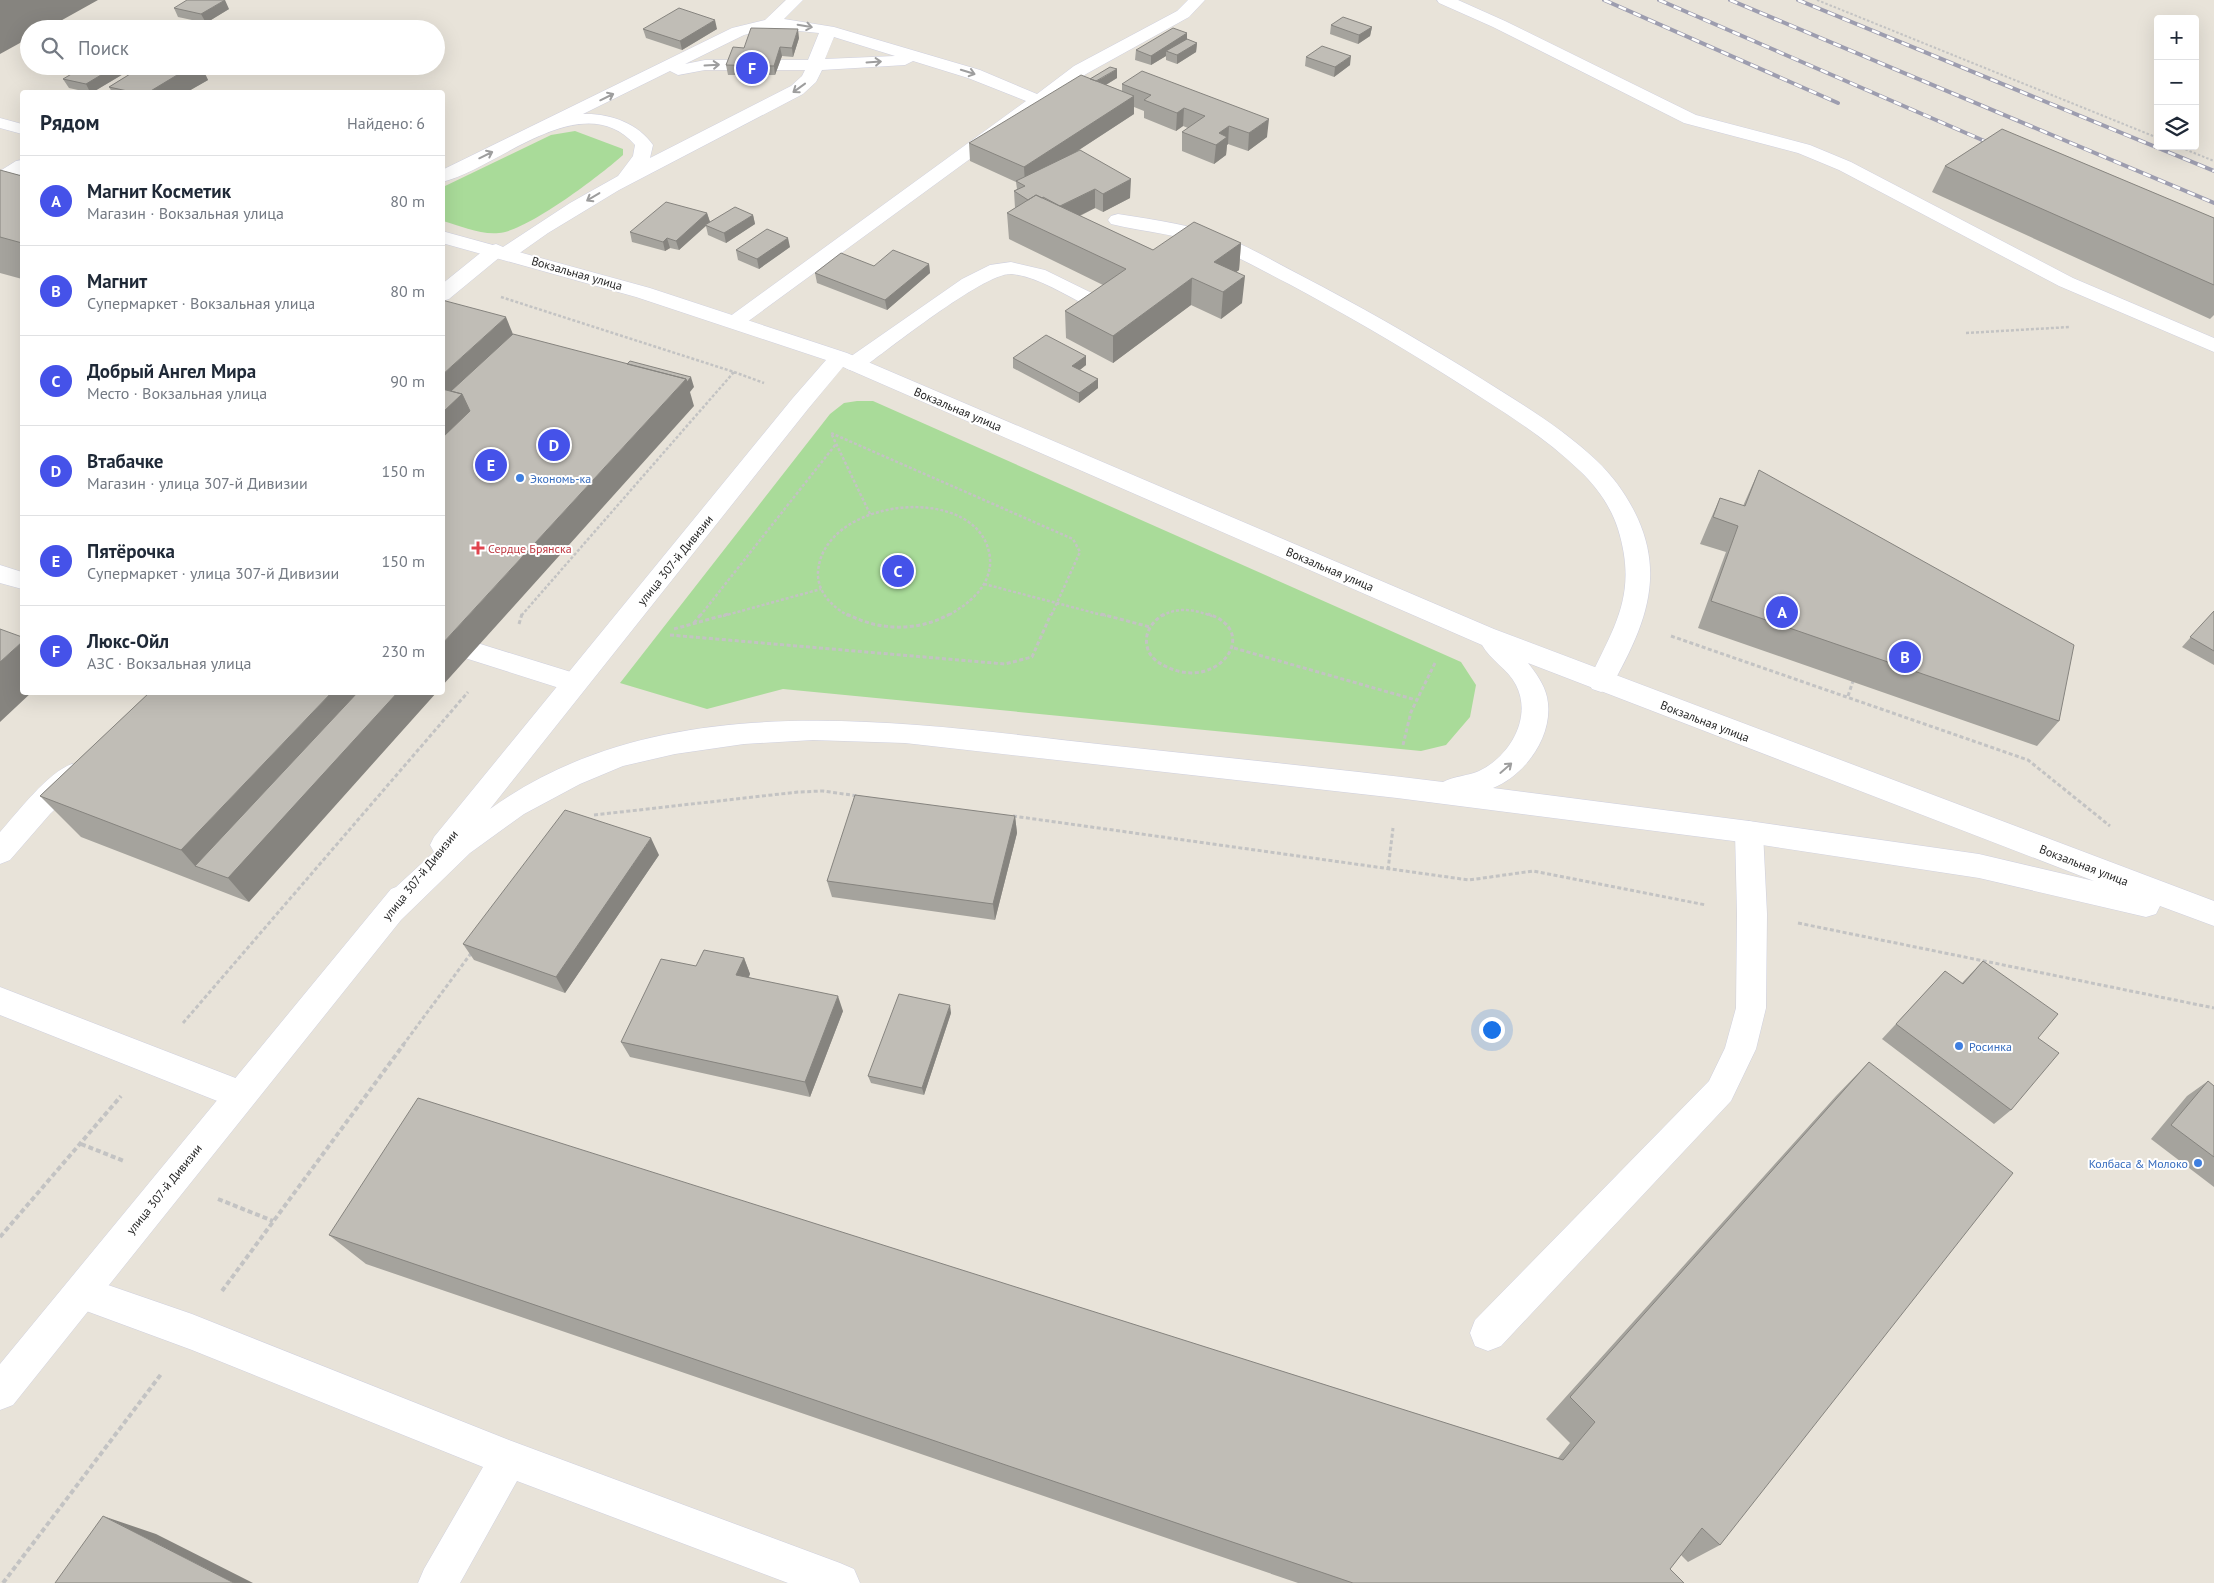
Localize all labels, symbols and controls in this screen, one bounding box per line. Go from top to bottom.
map controls [2154,15,2199,150]
button: + [2154,15,2199,60]
search box [20,20,445,75]
one-way arrow [797,21,813,31]
icon: search [38,34,66,62]
text: Поиск [78,36,129,60]
pin: F [736,49,768,87]
one-way arrow [866,57,882,66]
one-way arrow [704,60,720,69]
button: − [2154,60,2199,105]
one-way arrow [959,68,975,78]
one-way arrow [792,83,806,93]
one-way arrow [599,91,614,101]
button: layers [2154,105,2199,150]
text: Рядом [40,109,99,136]
text: Найдено: 6 [347,113,425,133]
one-way arrow [478,150,493,159]
text: Магнит Косметик [87,179,231,203]
text: A [51,191,61,211]
text: 80 m [390,191,425,211]
one-way arrow [587,192,601,202]
text: Магазин · Вокзальная улица [87,203,284,223]
street label: Вокзальная улица [530,253,624,293]
text: Магнит [87,269,147,293]
text: B [51,281,61,301]
text: 80 m [390,281,425,301]
text: Супермаркет · Вокзальная улица [87,293,315,313]
text: Добрый Ангел Мира [87,359,256,383]
text: C [52,371,60,391]
text: 90 m [390,371,425,391]
text: Место · Вокзальная улица [87,383,267,403]
street label: Вокзальная улица [912,384,1004,434]
pin: D [538,426,570,464]
pin: E [475,446,507,484]
text: Втабачке [87,449,164,473]
text: D [51,461,61,481]
text: 150 m [382,461,425,481]
place label: Экономь-ка [530,471,591,486]
marker: Экономь-ка [514,472,526,484]
text: Магазин · улица 307-й Дивизии [87,473,308,493]
street label: улица 307-й Дивизии [634,512,716,608]
text: Пятёрочка [87,539,175,563]
place label: Сердце Брянска [488,541,572,556]
marker: Сердце Брянска [472,542,484,554]
street label: Вокзальная улица [1284,544,1376,594]
text: E [52,551,60,571]
text: 150 m [382,551,425,571]
pin: C [882,552,914,590]
text: Супермаркет · улица 307-й Дивизии [87,563,339,583]
pin: A [1766,593,1798,631]
text: Люкс-Ойл [87,629,169,653]
pin: B [1889,638,1921,676]
text: F [52,641,60,661]
text: 230 m [382,641,425,661]
text: АЗС · Вокзальная улица [87,653,252,673]
street label: Вокзальная улица [1658,697,1752,745]
one-way arrow [1499,762,1512,774]
street label: улица 307-й Дивизии [379,827,461,923]
street label: Вокзальная улица [2037,841,2131,889]
your location [1479,1017,1505,1043]
place label: Росинка [1969,1039,2012,1054]
marker: Росинка [1953,1040,1965,1052]
street label: улица 307-й Дивизии [123,1141,205,1237]
place label: Колбаса & Молоко [2089,1156,2188,1171]
marker: Колбаса & Молоко [2192,1157,2204,1169]

